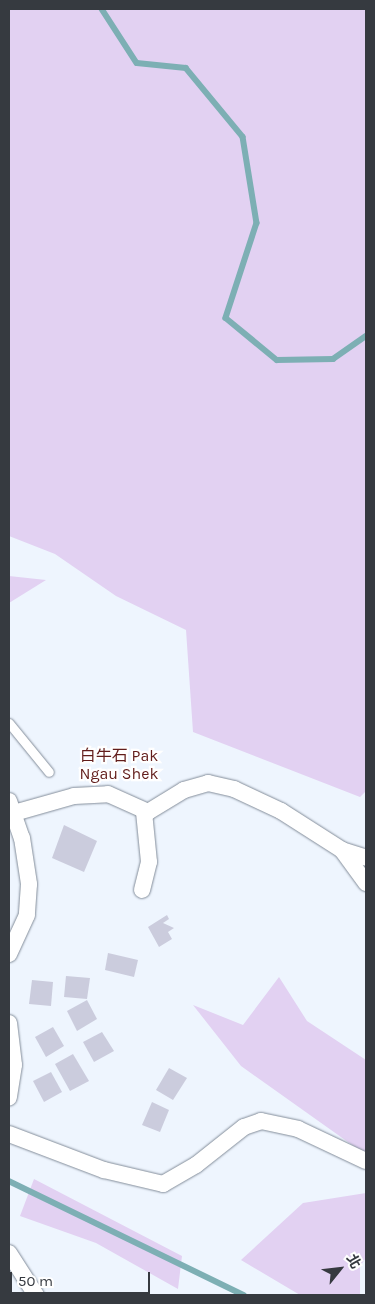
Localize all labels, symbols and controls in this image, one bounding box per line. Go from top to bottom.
district label: 白牛石 Pak Ngau Shek [74,746,164,784]
north arrow [315,1244,365,1294]
text: 北 [343,1251,364,1272]
scale bar [12,1262,152,1294]
text: 50 m [18,1272,53,1290]

